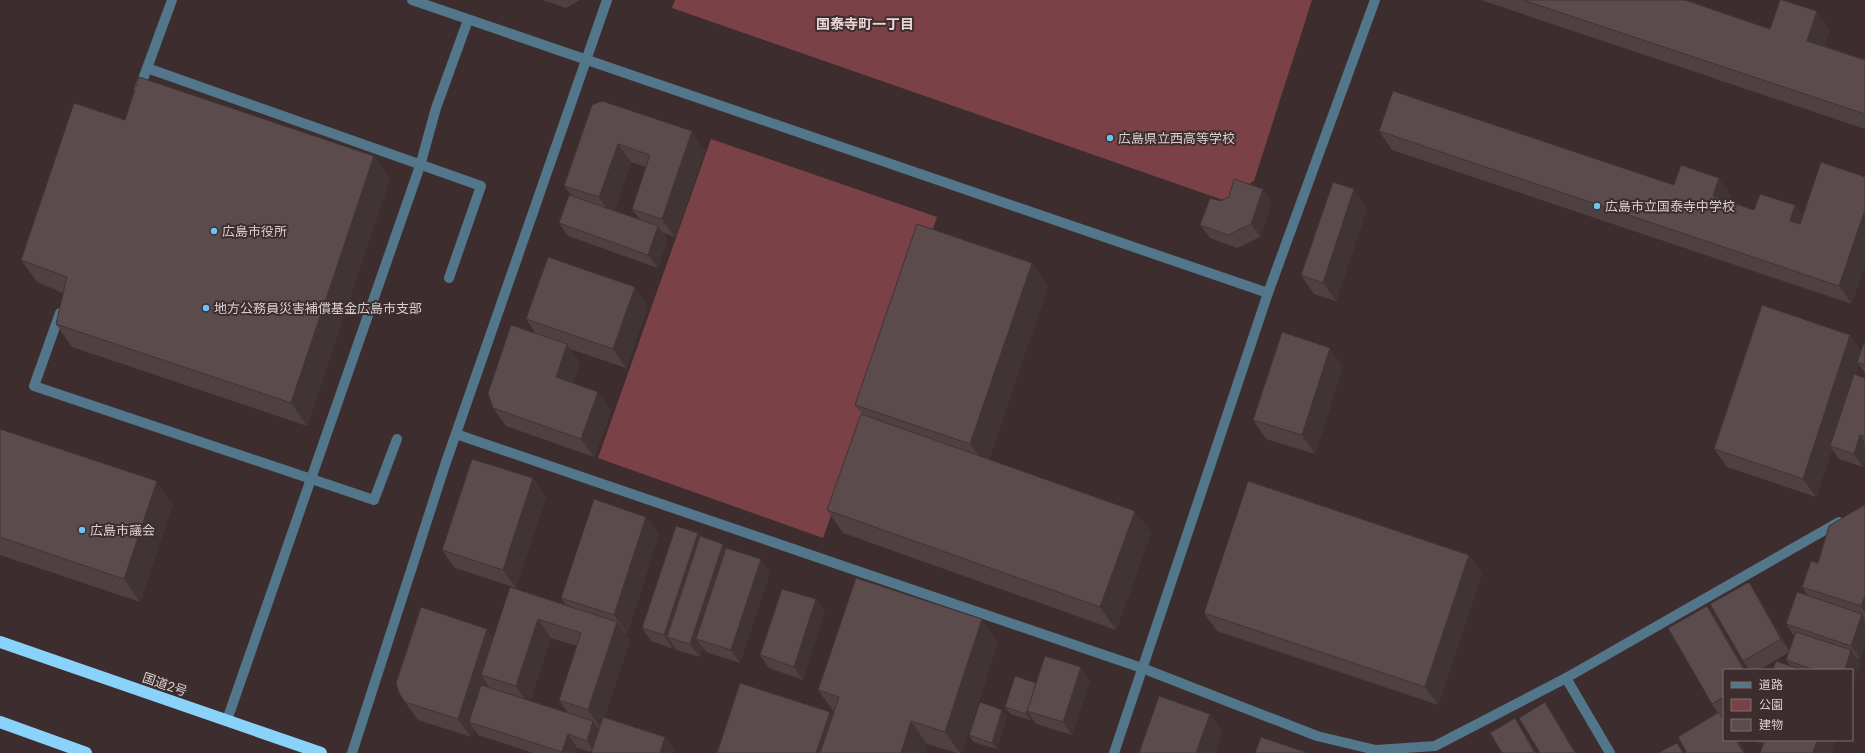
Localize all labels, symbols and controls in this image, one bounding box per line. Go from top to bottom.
district label: 国泰寺町一丁目 [816,16,914,32]
place label: 広島県立西高等学校 [1118,131,1235,146]
marker: 広島県立西高等学校 [1105,133,1115,143]
place label: 広島市立国泰寺中学校 [1605,199,1735,214]
marker: 広島市立国泰寺中学校 [1592,201,1602,211]
place label: 広島市役所 [222,224,287,239]
marker: 広島市役所 [209,226,219,236]
place label: 地方公務員災害補償基金広島市支部 [214,301,422,316]
marker: 地方公務員災害補償基金広島市支部 [201,303,211,313]
place label: 広島市議会 [90,523,155,538]
marker: 広島市議会 [77,525,87,535]
legend [1723,669,1853,741]
street label: 国道2号 [141,670,189,699]
text: 道路 [1759,678,1783,692]
text: 公園 [1759,698,1783,712]
text: 建物 [1759,718,1783,732]

